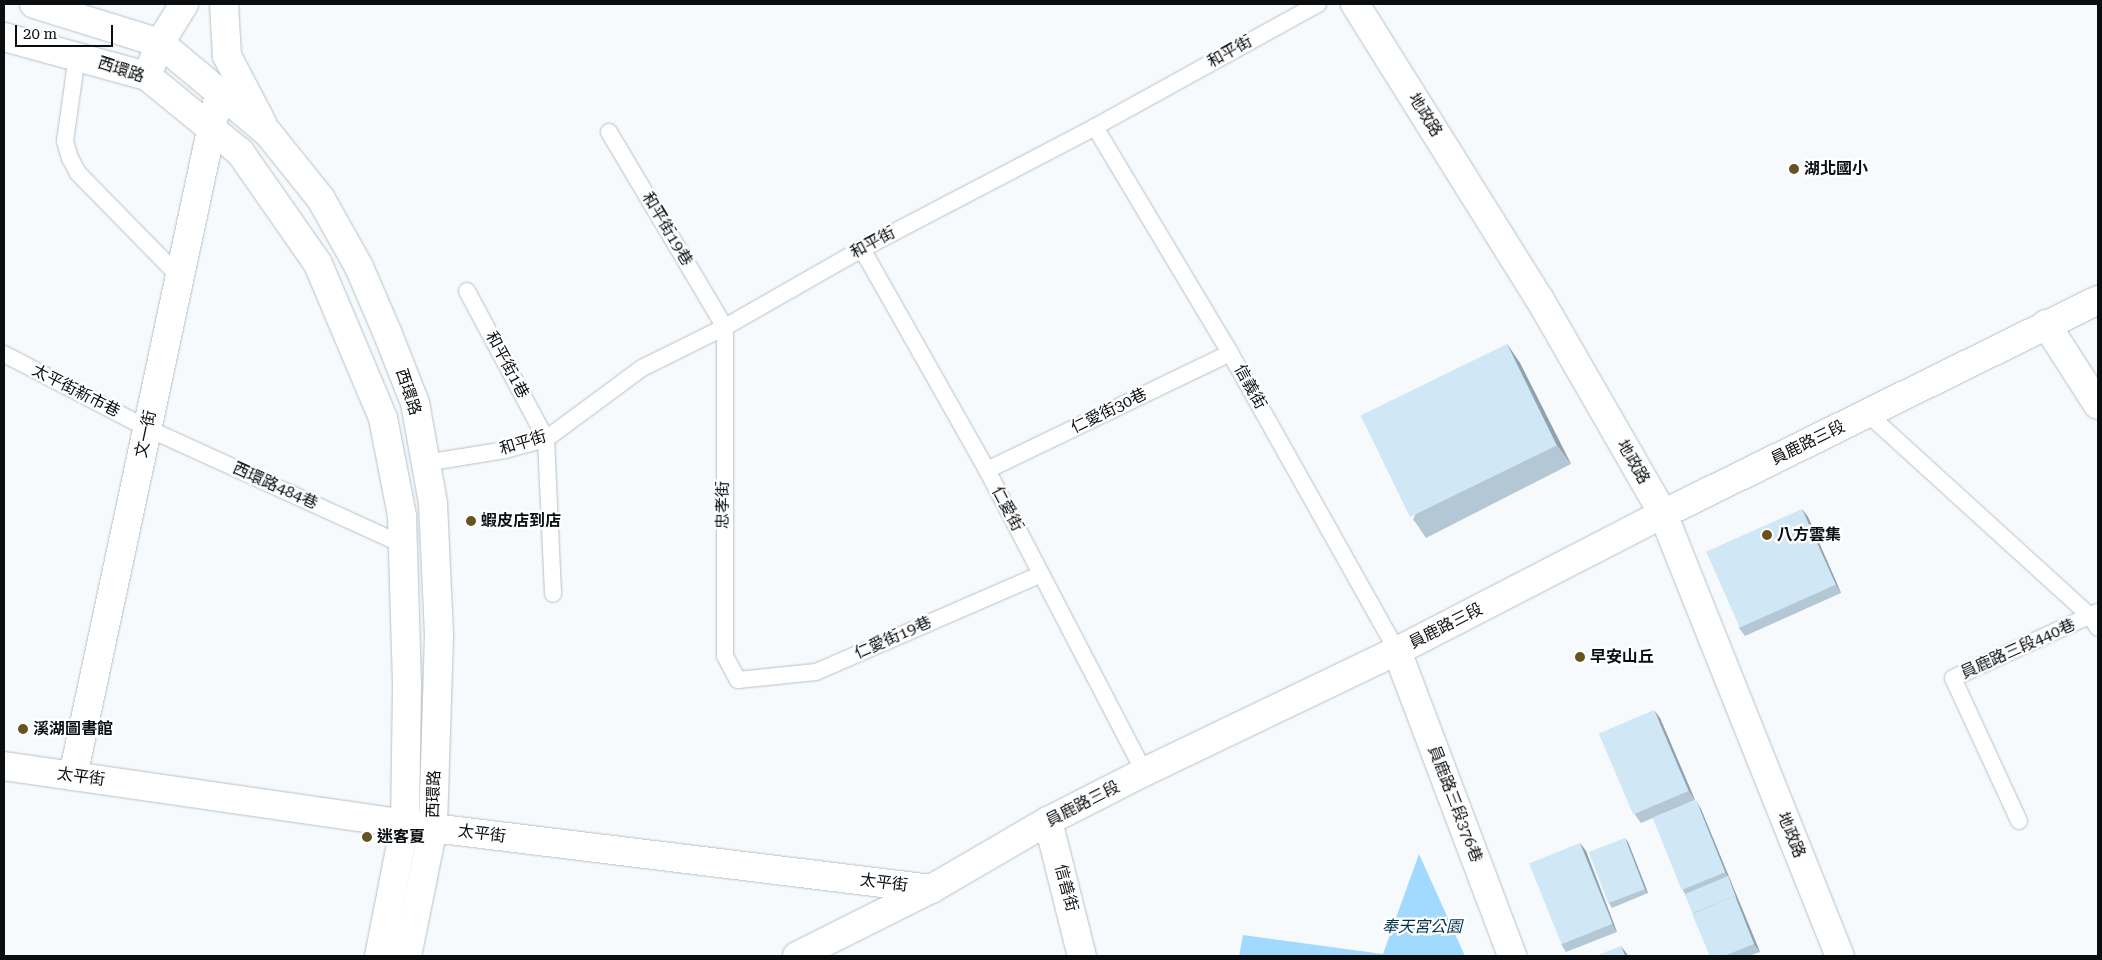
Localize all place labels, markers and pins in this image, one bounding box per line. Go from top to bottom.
place label: 湖北國小 [1804,159,1868,179]
marker: 湖北國小 [1788,163,1800,175]
place label: 蝦皮店到店 [481,511,561,531]
marker: 蝦皮店到店 [465,515,477,527]
place label: 八方雲集 [1777,525,1841,545]
marker: 八方雲集 [1761,529,1773,541]
place label: 早安山丘 [1590,647,1654,667]
marker: 早安山丘 [1574,651,1586,663]
place label: 溪湖圖書館 [33,719,113,739]
marker: 溪湖圖書館 [17,723,29,735]
place label: 迷客夏 [377,827,425,847]
marker: 迷客夏 [361,831,373,843]

